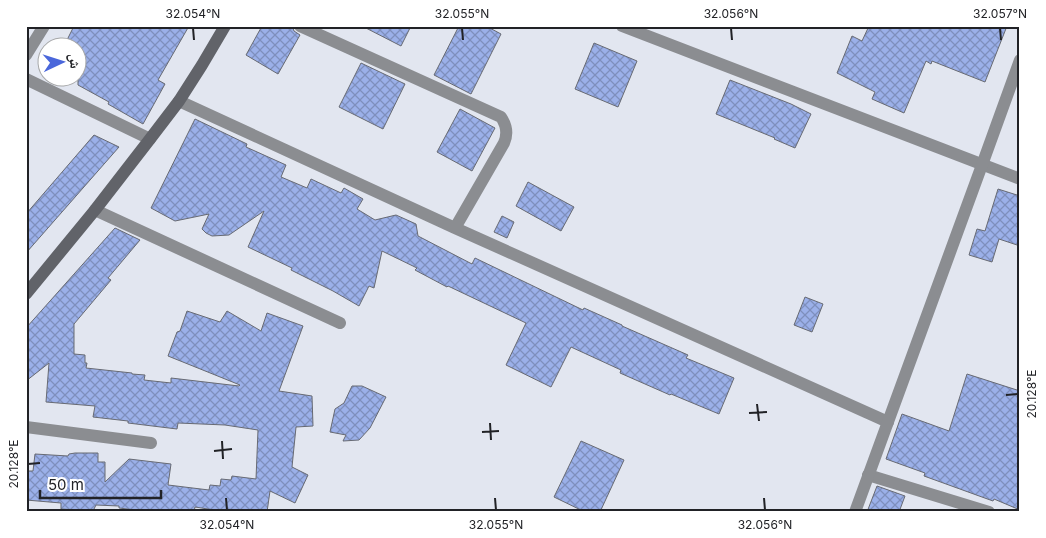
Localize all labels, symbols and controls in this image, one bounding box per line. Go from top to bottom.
text: 32.054°N [166,6,220,21]
text: 32.055°N [435,6,489,21]
text: 32.056°N [704,6,758,21]
text: 32.057°N [973,6,1027,21]
north arrow [38,38,88,88]
text: ش [65,53,84,69]
text: 20.128°E [1024,369,1039,419]
text: 20.128°E [6,439,21,489]
scale bar [40,468,161,500]
text: 50 m [48,475,84,494]
text: 32.054°N [200,517,254,532]
text: 32.055°N [469,517,523,532]
text: 32.056°N [738,517,792,532]

